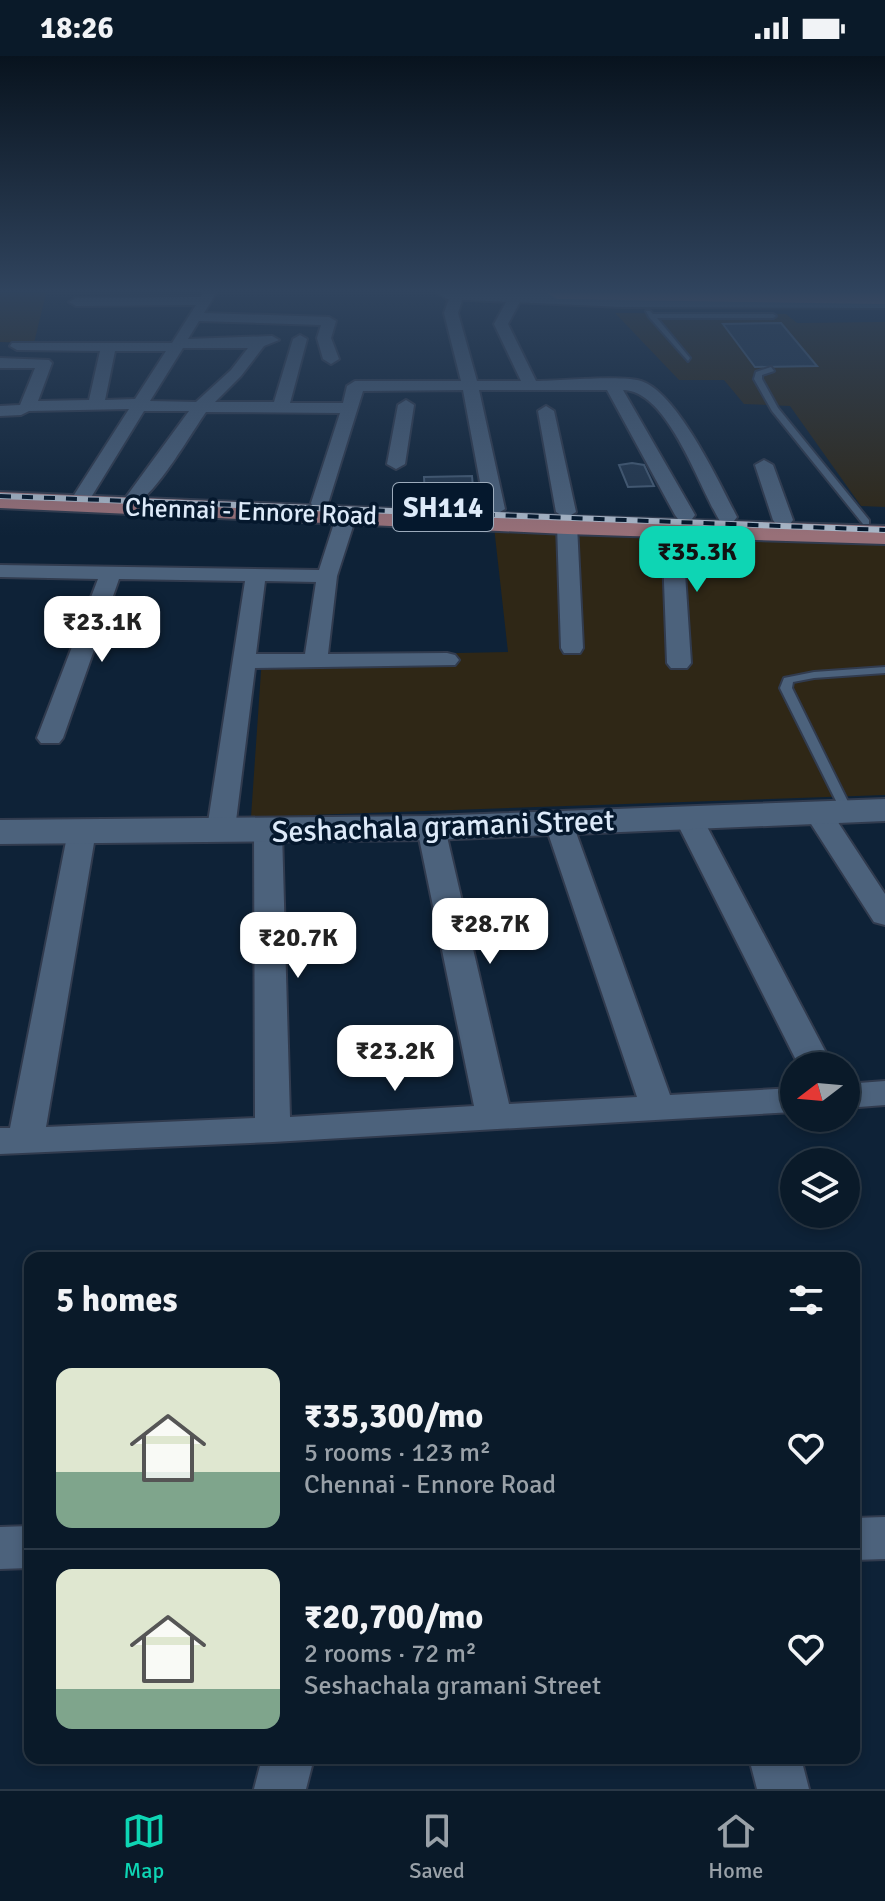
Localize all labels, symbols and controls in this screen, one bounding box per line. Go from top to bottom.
text: 18:26 [40,10,114,47]
road number: SH114 [393,483,493,531]
street label: Chennai - Ennore Road [124,492,378,532]
pin: ₹35.3K [632,526,762,594]
text: ₹35.3K [657,536,737,568]
pin: ₹23.1K [37,596,167,664]
text: ₹23.1K [62,606,142,638]
street label: Seshachala gramani Street [271,802,615,851]
pin: ₹28.7K [425,898,555,966]
text: ₹28.7K [450,908,530,940]
pin: ₹20.7K [233,912,363,980]
text: ₹20.7K [258,922,338,954]
pin: ₹23.2K [330,1025,460,1093]
text: ₹23.2K [355,1035,435,1067]
north arrow [780,1052,860,1132]
map controls [780,1052,860,1228]
button: layers [780,1148,860,1228]
icon: filters [784,1278,828,1322]
text: 5 homes [56,1279,177,1321]
text: ₹35,300/mo [304,1395,483,1437]
icon: home [120,1400,216,1496]
icon: heart [784,1426,828,1470]
text: 5 rooms · 123 m² [304,1437,491,1469]
text: Chennai - Ennore Road [304,1469,556,1501]
text: ₹20,700/mo [304,1596,483,1638]
icon: home [120,1601,216,1697]
icon: heart [784,1627,828,1671]
text: 2 rooms · 72 m² [304,1638,477,1670]
text: Seshachala gramani Street [304,1670,601,1702]
tab: Map [122,1809,166,1884]
tab: Saved [409,1809,465,1884]
tab: Home [708,1809,763,1884]

